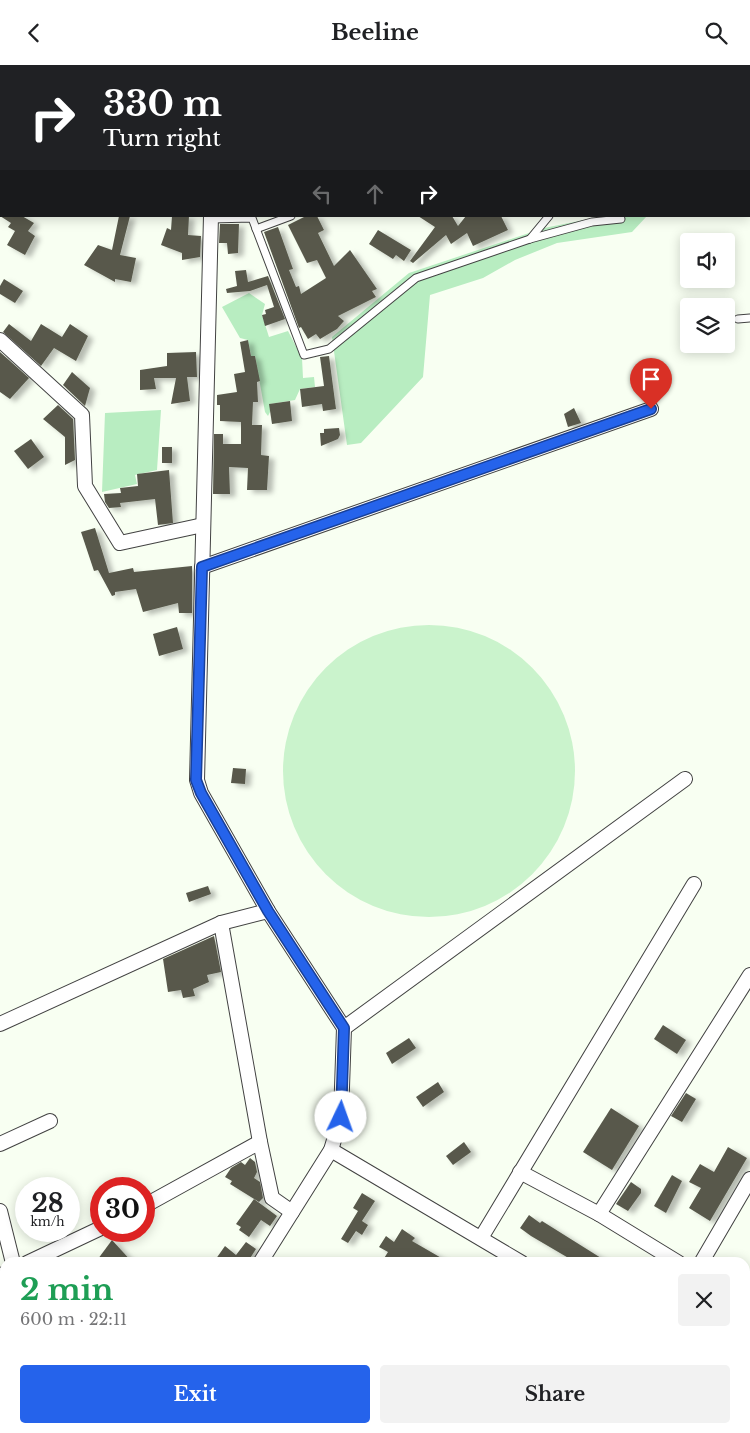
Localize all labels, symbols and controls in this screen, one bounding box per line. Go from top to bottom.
icon: back [20,19,48,47]
text: Beeline [331,19,419,46]
icon: search [702,19,730,47]
text: 330 m [103,82,222,125]
icon: right [20,85,85,150]
text: Turn right [103,125,221,152]
icon: left [308,180,336,208]
icon: ahead [361,180,389,208]
icon: right [414,180,442,208]
map controls [680,233,735,353]
button: sound [680,233,735,288]
button: layers [680,298,735,353]
pin [630,358,672,409]
icon: arrive [637,365,665,393]
position arrow [314,1090,366,1142]
speed limit sign: 30 [90,1177,155,1242]
text: 28 [31,1188,64,1219]
text: km/h [30,1214,65,1229]
text: 2 min [20,1271,113,1308]
button: close [678,1274,730,1326]
text: 600 m · 22:11 [20,1309,127,1329]
button: Exit [20,1365,370,1423]
button: Share [380,1365,730,1423]

